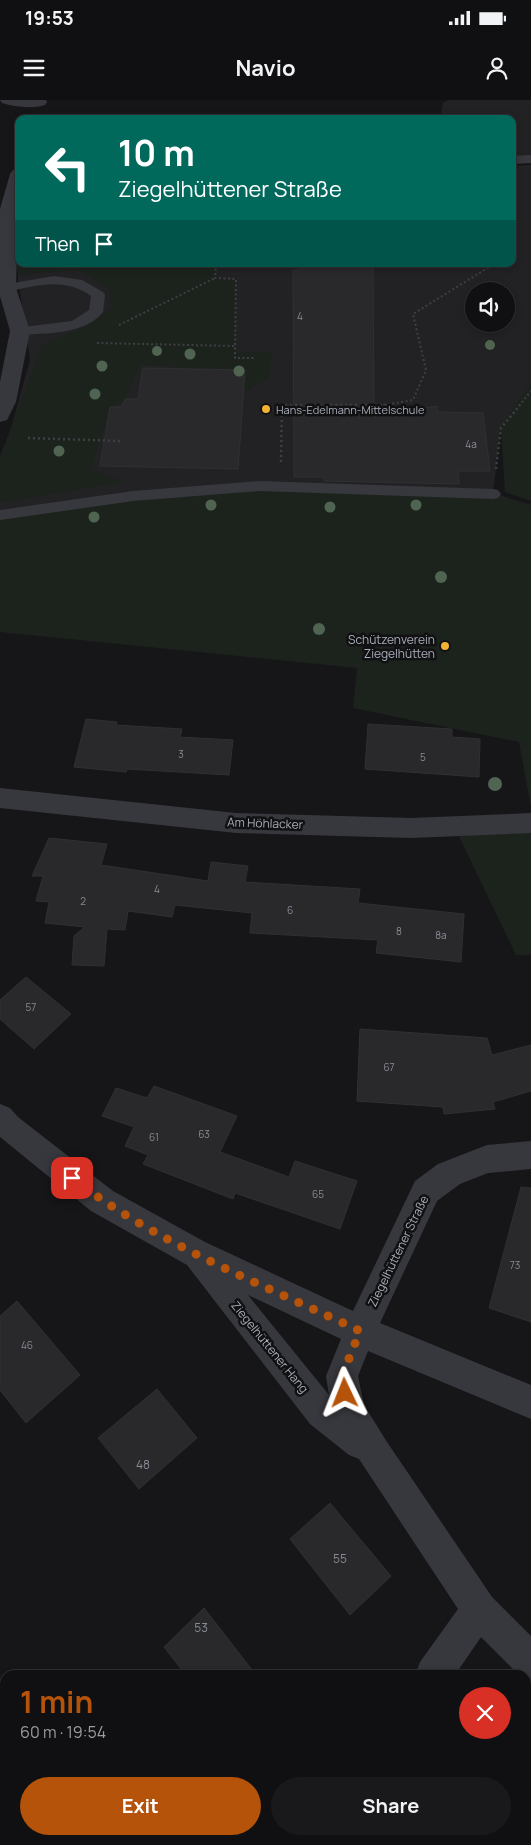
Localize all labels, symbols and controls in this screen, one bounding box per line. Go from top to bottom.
text: 19:53 [25,5,74,31]
text: Navio [236,53,295,83]
icon: menu [20,54,48,82]
icon: person [483,54,511,82]
text: 10 m [118,129,195,177]
icon: left [35,135,100,200]
text: Ziegelhüttener Straße [118,174,342,204]
icon: arrive [90,230,118,258]
text: Then [35,231,80,257]
map controls [465,282,515,332]
button: sound [465,282,515,332]
house number: 4 [297,309,303,323]
place label: Hans-Edelmann-Mittelschule [276,402,425,417]
marker: Hans-Edelmann-Mittelschule [260,403,272,415]
house number: 4a [465,437,477,451]
place label: Schützenverein Ziegelhütten [348,631,435,662]
marker: Schützenverein Ziegelhütten [439,640,451,652]
house number: 3 [178,747,184,761]
house number: 5 [420,750,426,764]
street label: Am Höhlacker [227,813,304,833]
house number: 4 [154,882,160,896]
house number: 2 [80,894,86,908]
house number: 6 [287,903,293,917]
house number: 8 [396,924,402,938]
house number: 8a [435,928,447,942]
house number: 57 [26,1000,36,1014]
house number: 67 [383,1060,395,1074]
house number: 63 [198,1127,210,1141]
house number: 61 [149,1130,159,1144]
pin [51,1157,93,1199]
icon: arrive [58,1164,86,1192]
house number: 65 [312,1187,324,1201]
street label: Ziegelhüttener Straße [364,1192,432,1310]
house number: 73 [510,1258,520,1272]
street label: Ziegelhüttener Hang [228,1297,312,1397]
house number: 46 [21,1338,33,1352]
position arrow [318,1366,370,1418]
house number: 48 [136,1456,150,1473]
house number: 55 [333,1550,347,1567]
house number: 53 [194,1619,208,1636]
text: 1 min [20,1681,93,1722]
button: close [459,1687,511,1739]
text: 60 m · 19:54 [20,1721,106,1743]
button: Exit [20,1777,261,1835]
button: Share [271,1777,511,1835]

